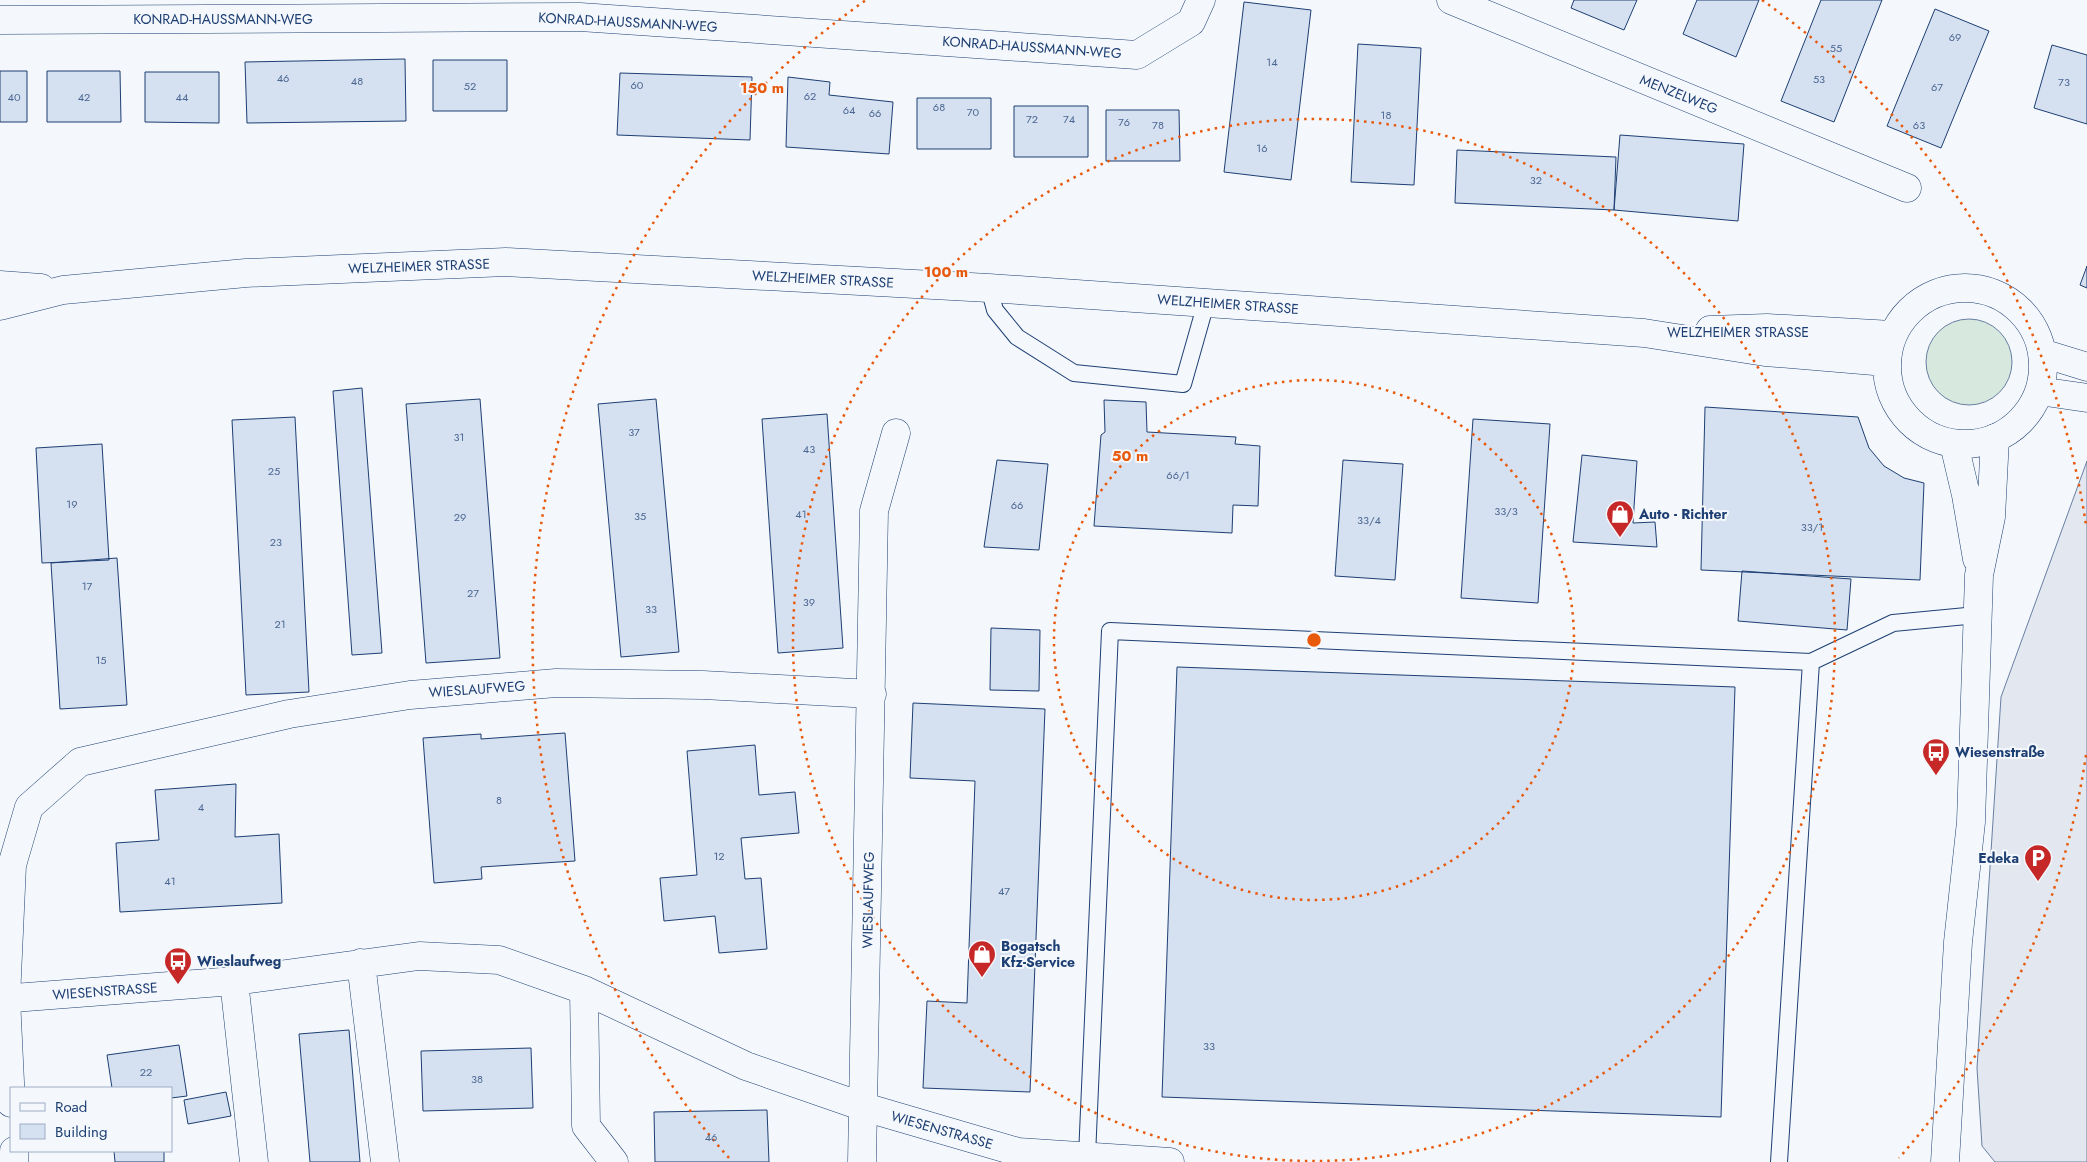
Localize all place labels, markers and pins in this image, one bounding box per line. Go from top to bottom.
shop icon: Auto - Richter [1605,499,1635,538]
place label: Auto - Richter [1638,504,1728,524]
centre of rings [1305,631,1323,649]
bus stop icon: Wiesenstraße [1921,737,1951,776]
place label: Wiesenstraße [1955,742,2045,762]
parking icon: Edeka [2023,843,2053,882]
place label: Edeka [1978,848,2019,868]
place label: Bogatsch Kfz-Service [1001,936,1075,972]
shop icon: Bogatsch Kfz-Service [967,939,997,978]
bus stop icon: Wieslaufweg [163,946,193,985]
place label: Wieslaufweg [197,951,281,971]

